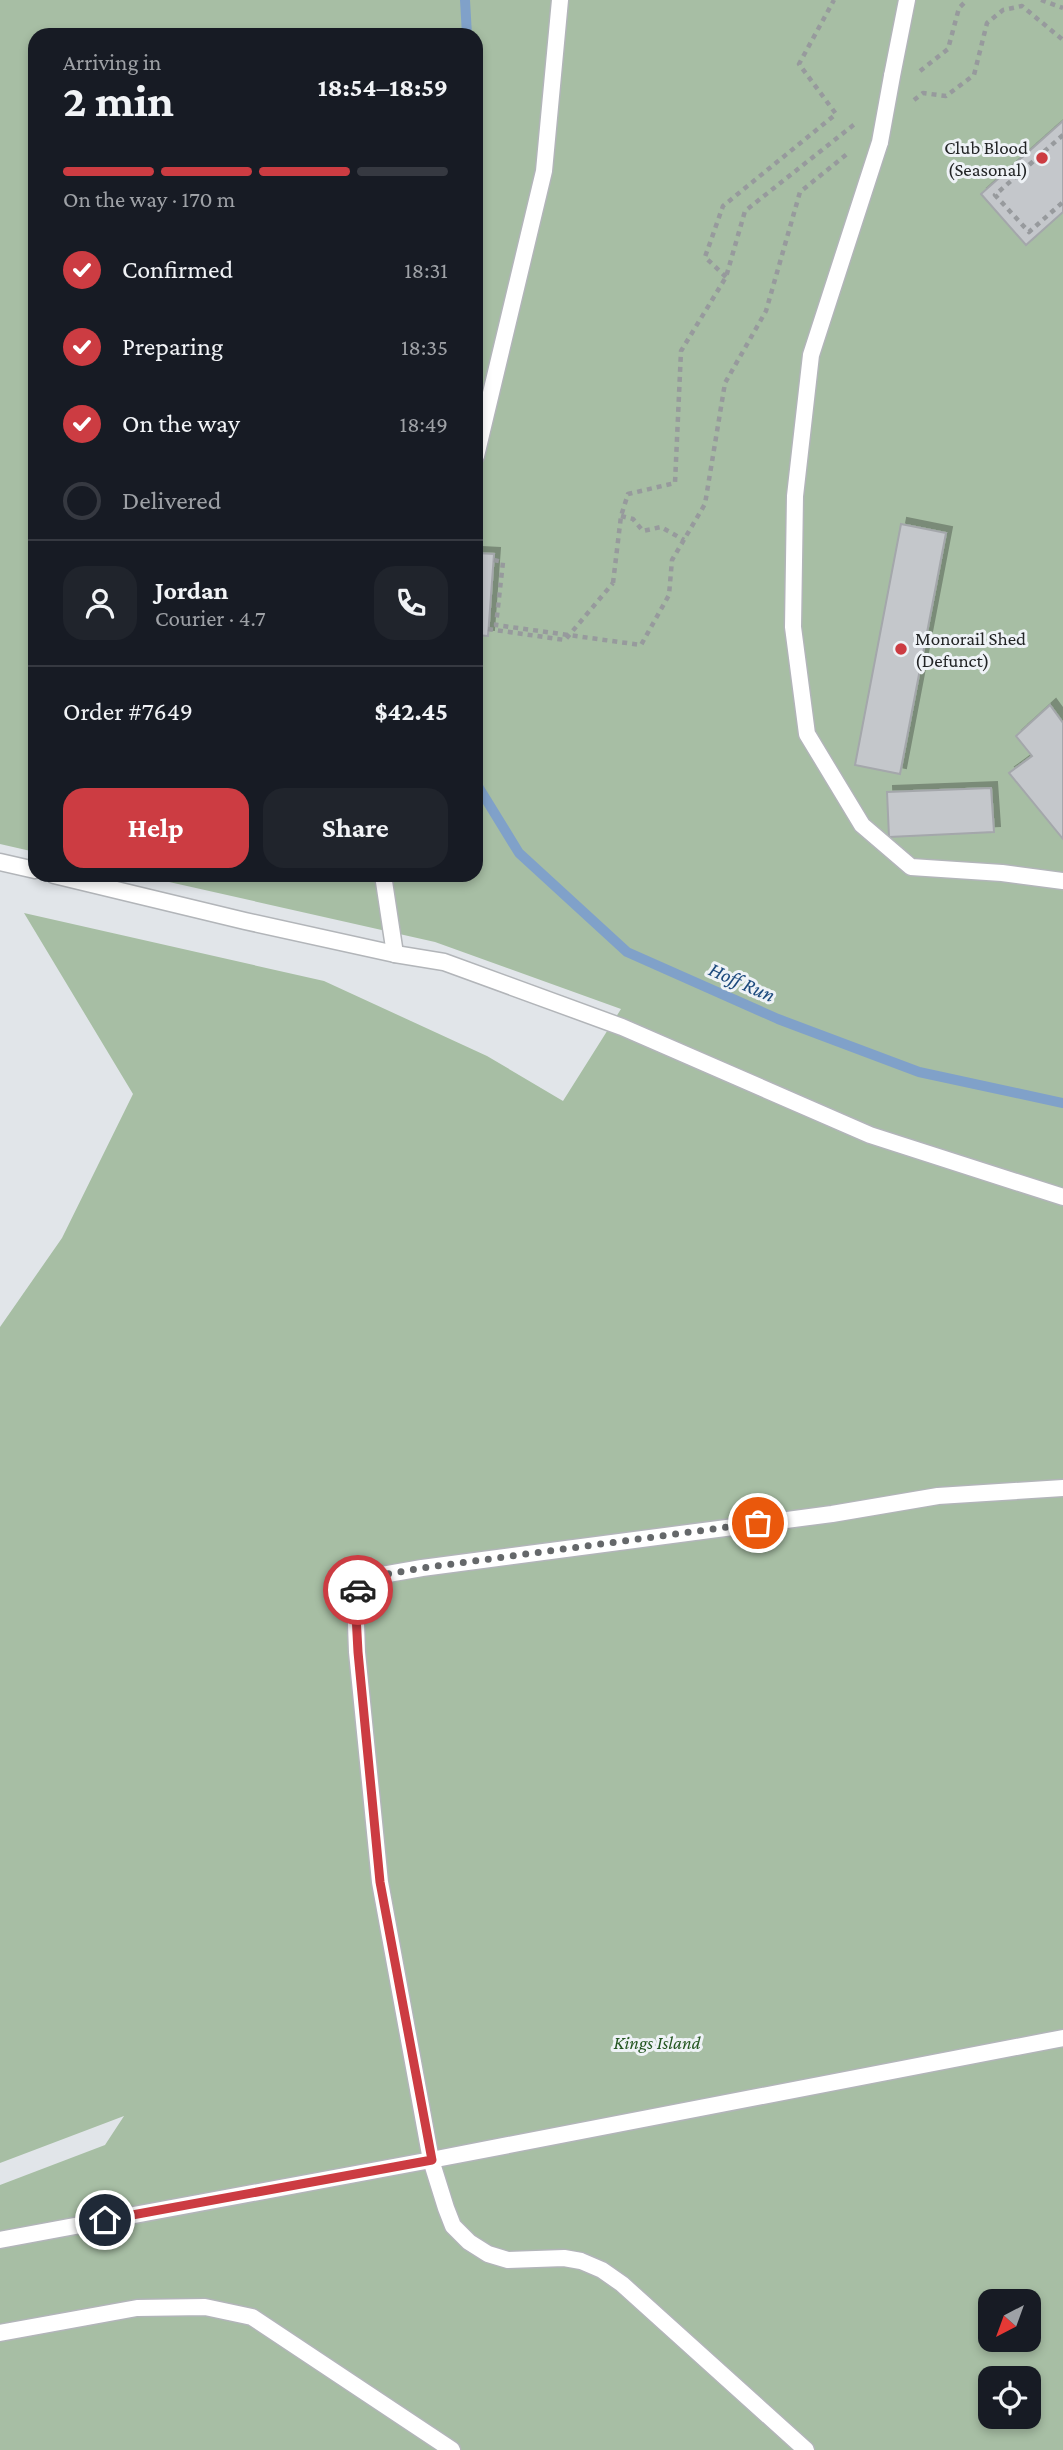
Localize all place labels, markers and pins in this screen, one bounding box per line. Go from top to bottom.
place label: Club Blood (Seasonal) [944,137,1028,181]
marker: Club Blood (Seasonal) [1034,150,1050,166]
place label: Monorail Shed (Defunct) [915,628,1026,672]
marker: Monorail Shed (Defunct) [893,641,909,657]
pin [728,1493,788,1553]
pin [75,2190,135,2250]

